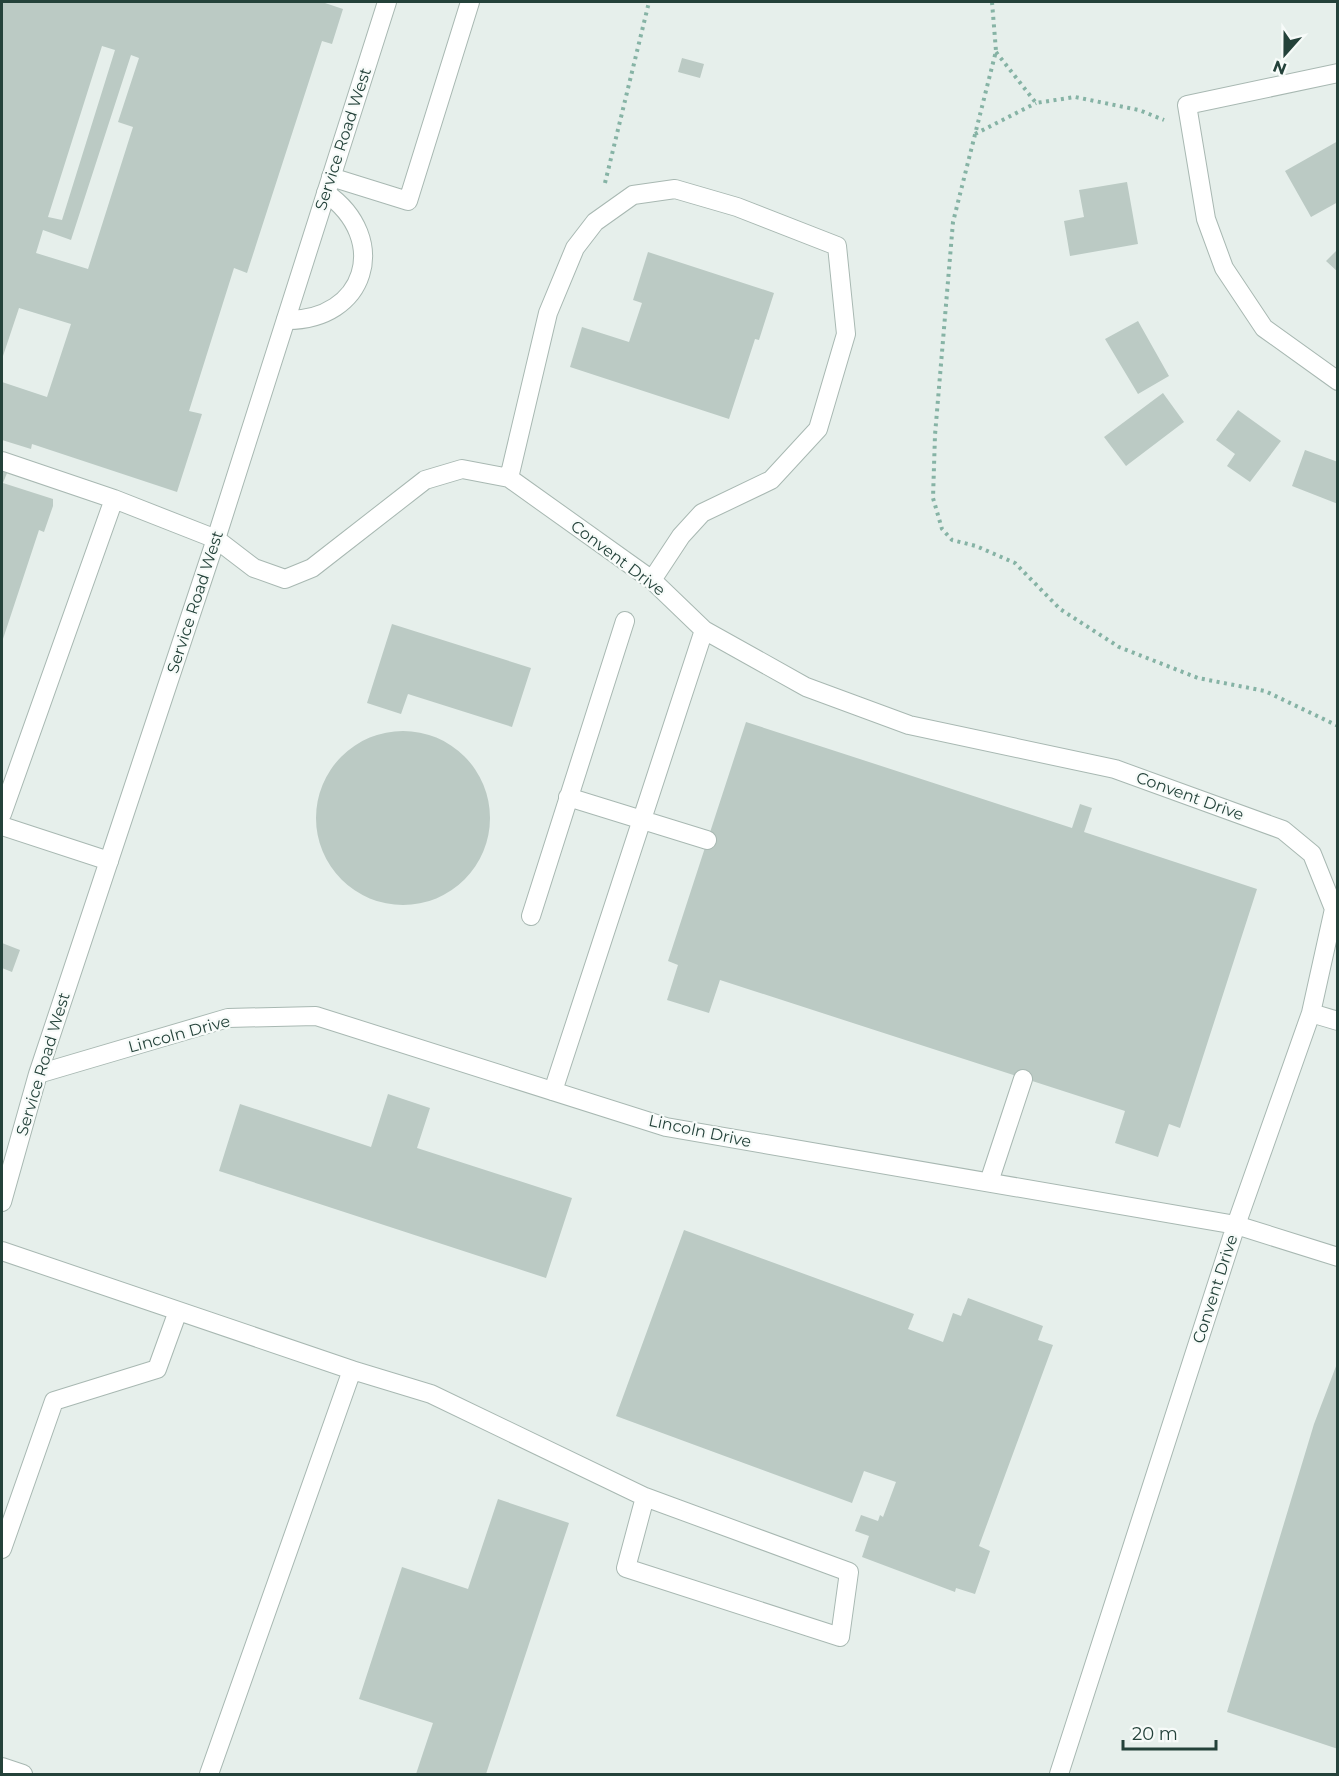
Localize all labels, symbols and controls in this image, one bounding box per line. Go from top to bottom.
north arrow [1255,24,1315,84]
text: N [1270,56,1289,79]
street label: Service Road West [311,65,375,213]
street label: Convent Drive [567,516,669,600]
street label: Service Road West [163,528,227,676]
street label: Convent Drive [1134,768,1246,824]
street label: Service Road West [12,990,74,1138]
street label: Lincoln Drive [126,1011,232,1057]
street label: Lincoln Drive [647,1111,753,1151]
street label: Convent Drive [1188,1232,1242,1346]
scale bar [1123,1713,1216,1751]
text: 20 m [1132,1723,1178,1745]

